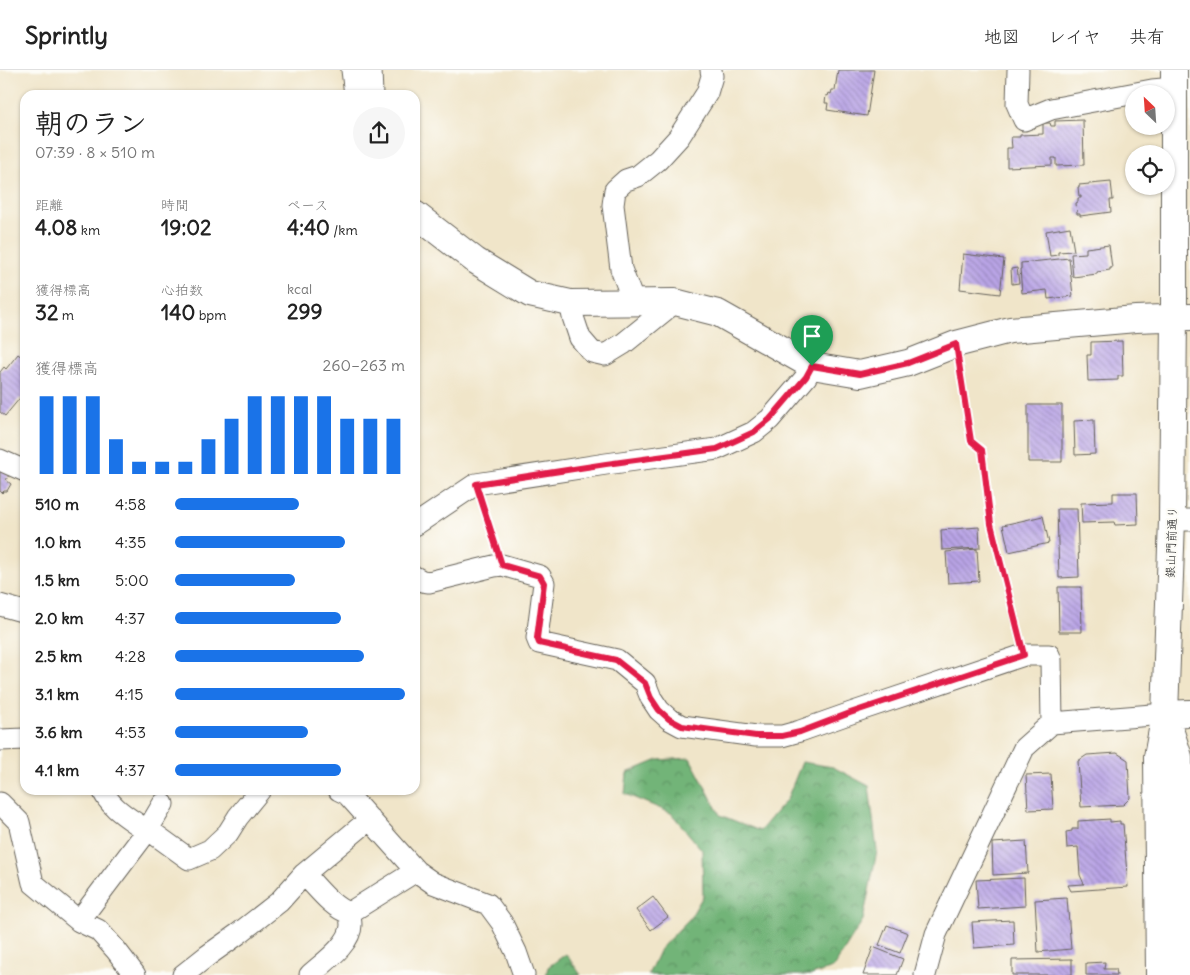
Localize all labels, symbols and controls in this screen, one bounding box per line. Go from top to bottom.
text: Sprintly [25,20,108,50]
text: 地図 [984,25,1020,48]
text: レイヤ [1048,25,1101,48]
text: 共有 [1129,25,1165,48]
north arrow [1125,85,1175,135]
map controls [1125,85,1175,195]
text: 朝のラン [35,105,147,141]
button: share [353,107,405,159]
text: 07:39 · 8 × 510 m [35,142,155,162]
button: locate [1125,145,1175,195]
text: 距離 [35,196,63,214]
text: 時間 [161,196,189,214]
text: ペース [287,196,328,214]
text: 4.08 [35,214,77,241]
text: 19:02 [161,214,211,241]
text: 4:40 [287,214,330,241]
text: km [77,221,100,239]
text: /km [330,221,358,239]
text: kcal [287,280,312,298]
text: 獲得標高 [35,281,91,299]
text: 心拍数 [161,281,203,299]
text: 299 [287,298,323,325]
text: 32 [35,299,58,326]
text: 140 [161,299,195,326]
text: m [58,306,74,324]
text: bpm [195,306,227,324]
pin [791,315,833,366]
icon: arrive [798,322,826,350]
text: 260–263 m [322,355,405,375]
text: 獲得標高 [35,358,99,378]
text: 510 m [35,494,79,514]
text: 4:58 [115,494,146,514]
street label: 銀山門前通り [1162,506,1180,578]
text: 1.0 km [35,532,81,552]
text: 4:35 [115,532,146,552]
text: 1.5 km [35,570,80,590]
text: 5:00 [115,570,149,590]
text: 2.0 km [35,608,84,628]
text: 4:37 [115,608,145,628]
text: 2.5 km [35,646,82,666]
text: 4:28 [115,646,146,666]
text: 3.1 km [35,684,79,704]
text: 4:15 [115,684,143,704]
text: 3.6 km [35,722,83,742]
text: 4:53 [115,722,146,742]
text: 4.1 km [35,760,79,780]
text: 4:37 [115,760,145,780]

